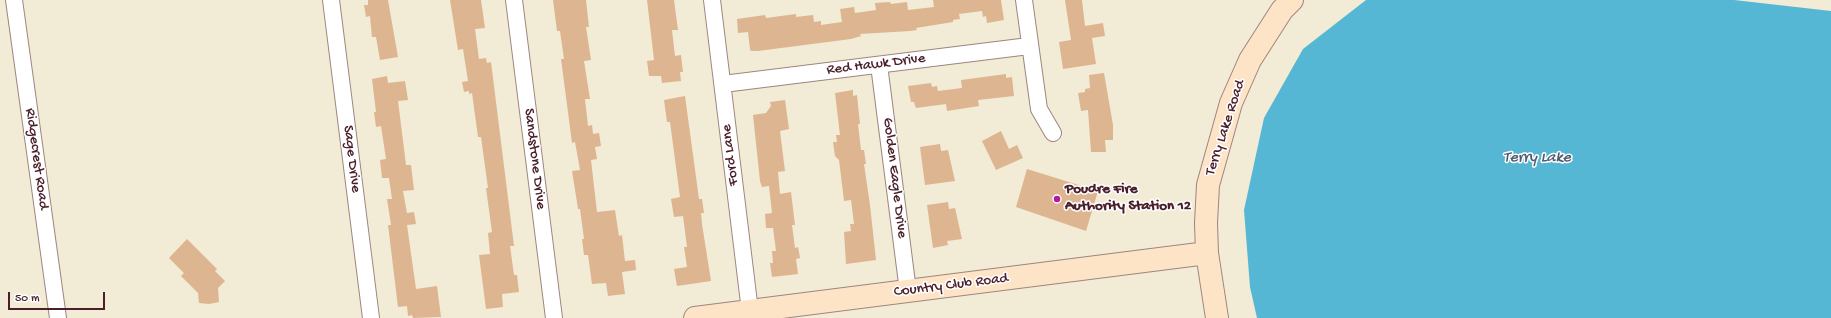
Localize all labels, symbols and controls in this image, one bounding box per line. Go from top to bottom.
street label: Red Hawk Drive [826,50,926,80]
street label: Terry Lake Road [1202,78,1250,178]
street label: Ridgecrest Road [20,107,52,211]
street label: Sandstone Drive [519,107,549,211]
street label: Golden Eagle Drive [878,117,910,239]
street label: Ford Lane [718,123,744,187]
street label: Sage Drive [338,124,364,194]
water label: Terry Lake [1503,149,1571,169]
place label: Poudre Fire Authority Station 12 [1065,181,1191,216]
marker: Poudre Fire Authority Station 12 [1052,194,1062,204]
street label: Country Club Road [893,270,1009,302]
scale bar [10,284,107,310]
text: 50 m [15,292,40,306]

